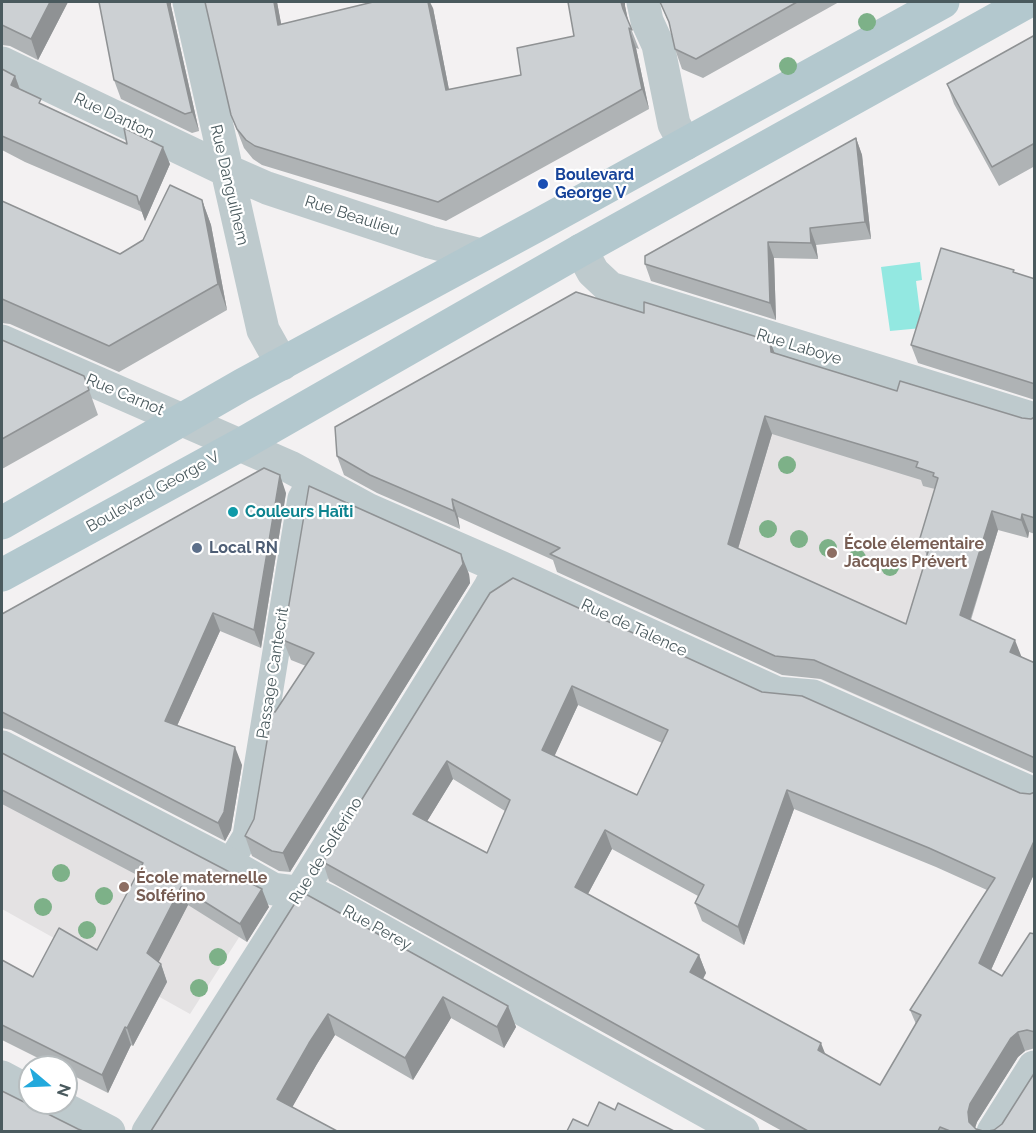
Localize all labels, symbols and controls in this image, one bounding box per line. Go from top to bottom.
street label: Rue Danton [71,89,157,143]
street label: Rue Danguilhem [206,123,252,247]
place label: Boulevard George V [555,165,634,203]
marker: Boulevard George V [536,177,550,191]
street label: Rue Beaulieu [302,192,402,240]
street label: Rue Laboye [754,325,844,369]
street label: Rue Carnot [83,370,167,420]
street label: Boulevard George V [83,447,223,537]
place label: Couleurs Haïti [245,502,353,522]
marker: Couleurs Haïti [226,505,240,519]
place label: École élementaire Jacques Prévert [844,534,984,572]
place label: Local RN [209,538,278,558]
marker: Local RN [190,541,204,555]
marker: École élementaire Jacques Prévert [825,546,839,560]
street label: Rue de Talence [578,595,690,661]
street label: Passage Cantecrit [253,606,293,740]
street label: Rue de Solferino [285,794,367,908]
place label: École maternelle Solférino [136,868,267,906]
marker: École maternelle Solférino [117,880,131,894]
street label: Rue Perey [339,901,415,955]
north arrow [18,1055,78,1115]
text: N [53,1082,75,1099]

